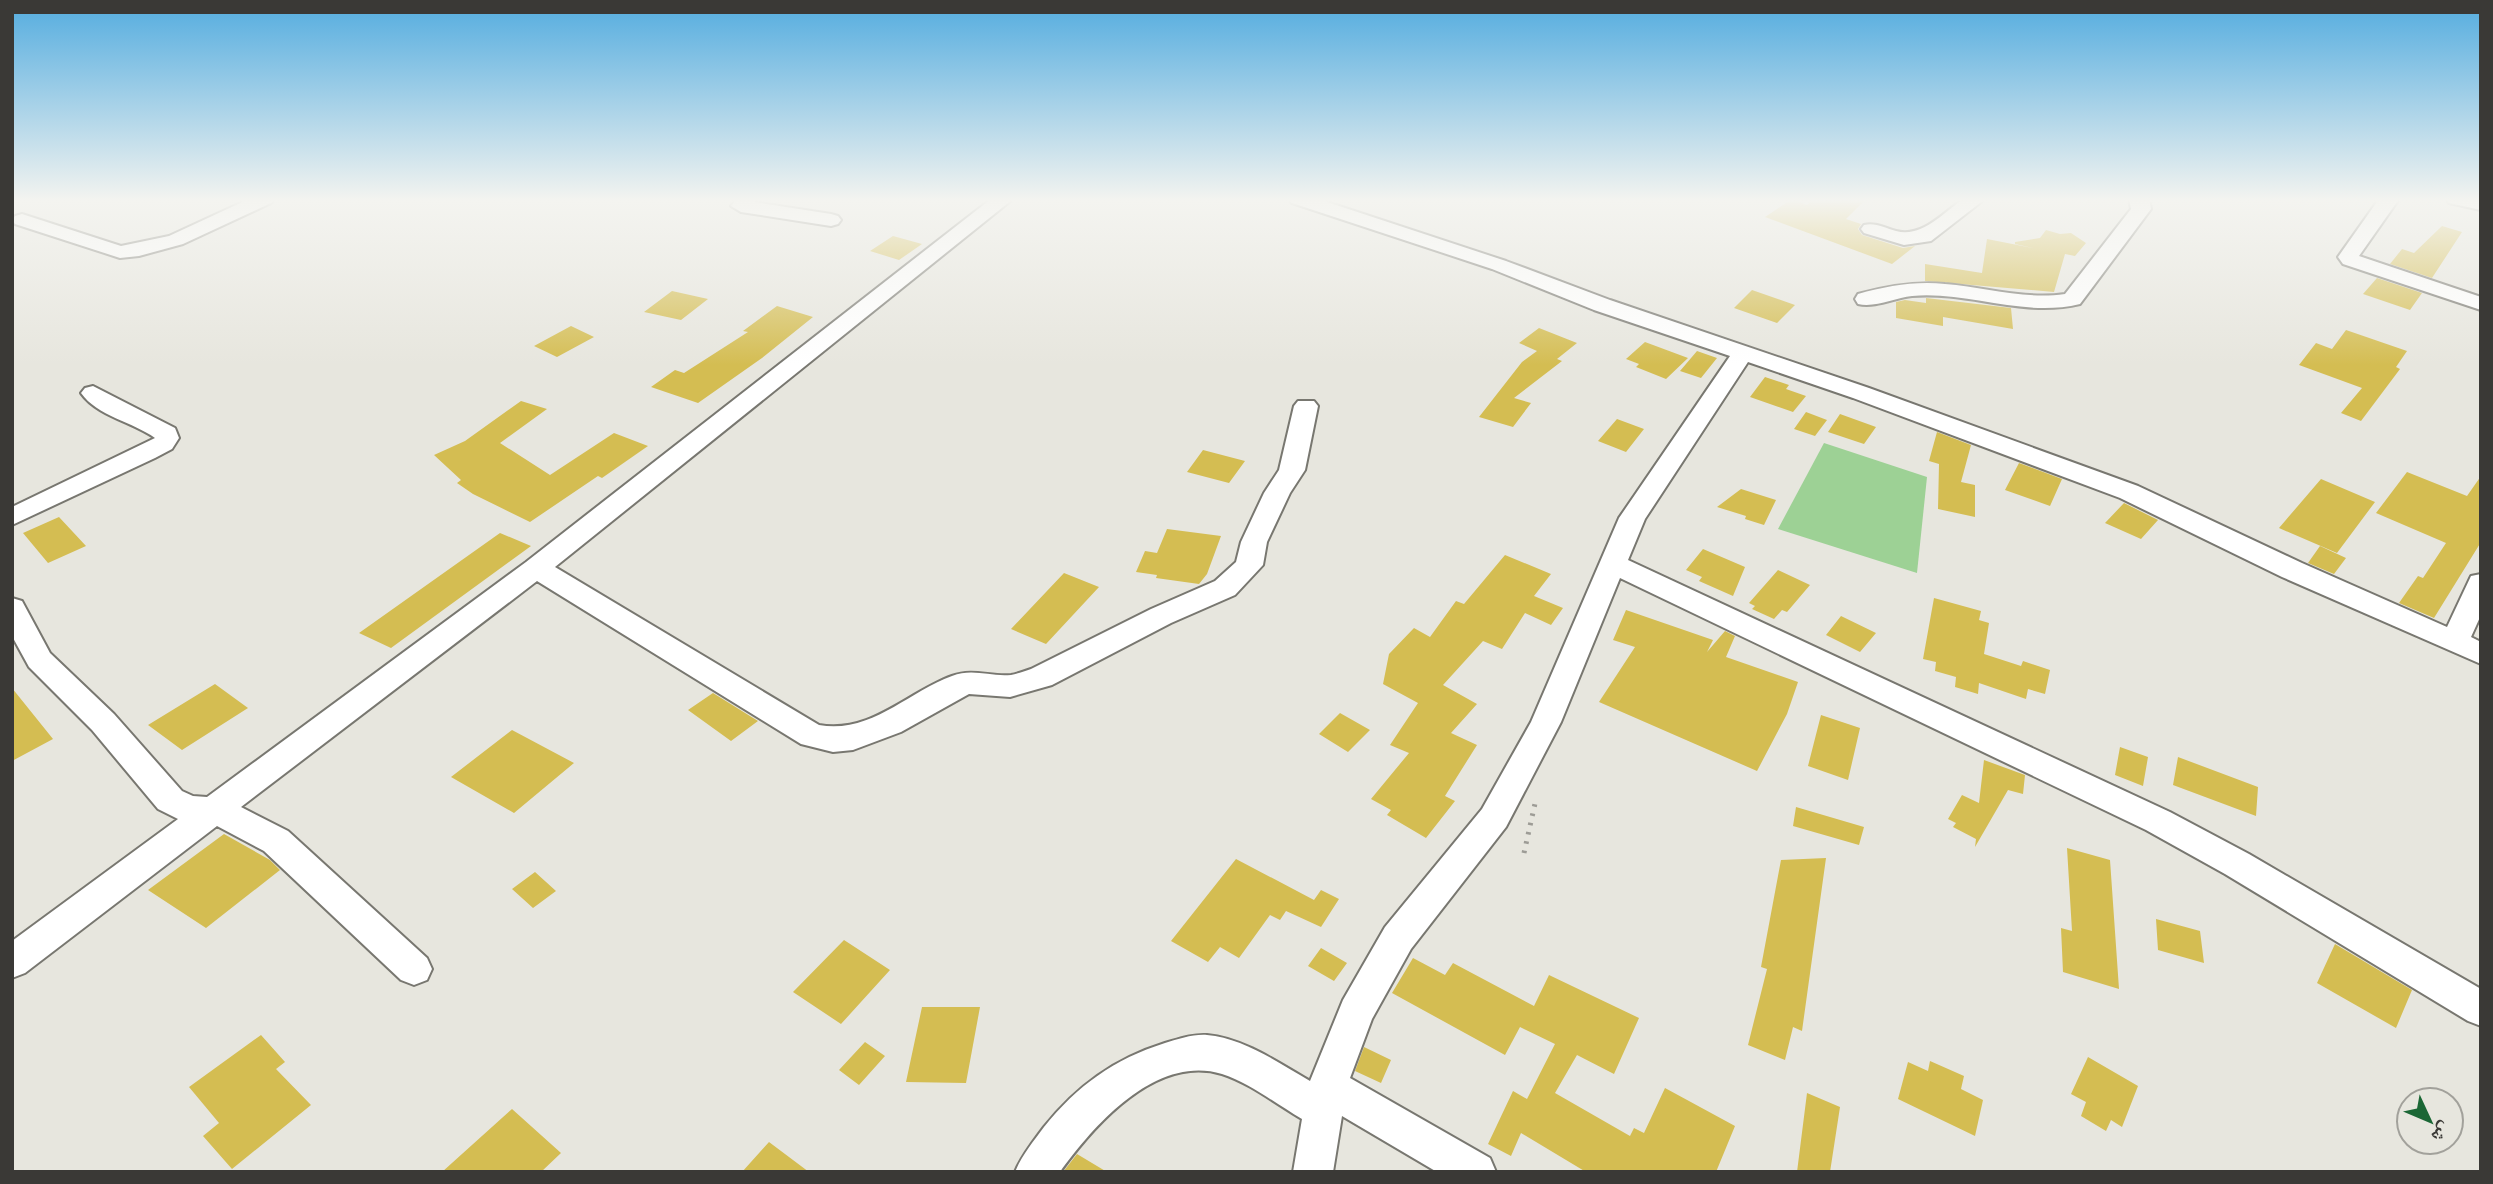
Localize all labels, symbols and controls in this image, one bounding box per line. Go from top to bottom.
north arrow [2395,1086,2465,1156]
text: ش [2427,1117,2457,1148]

